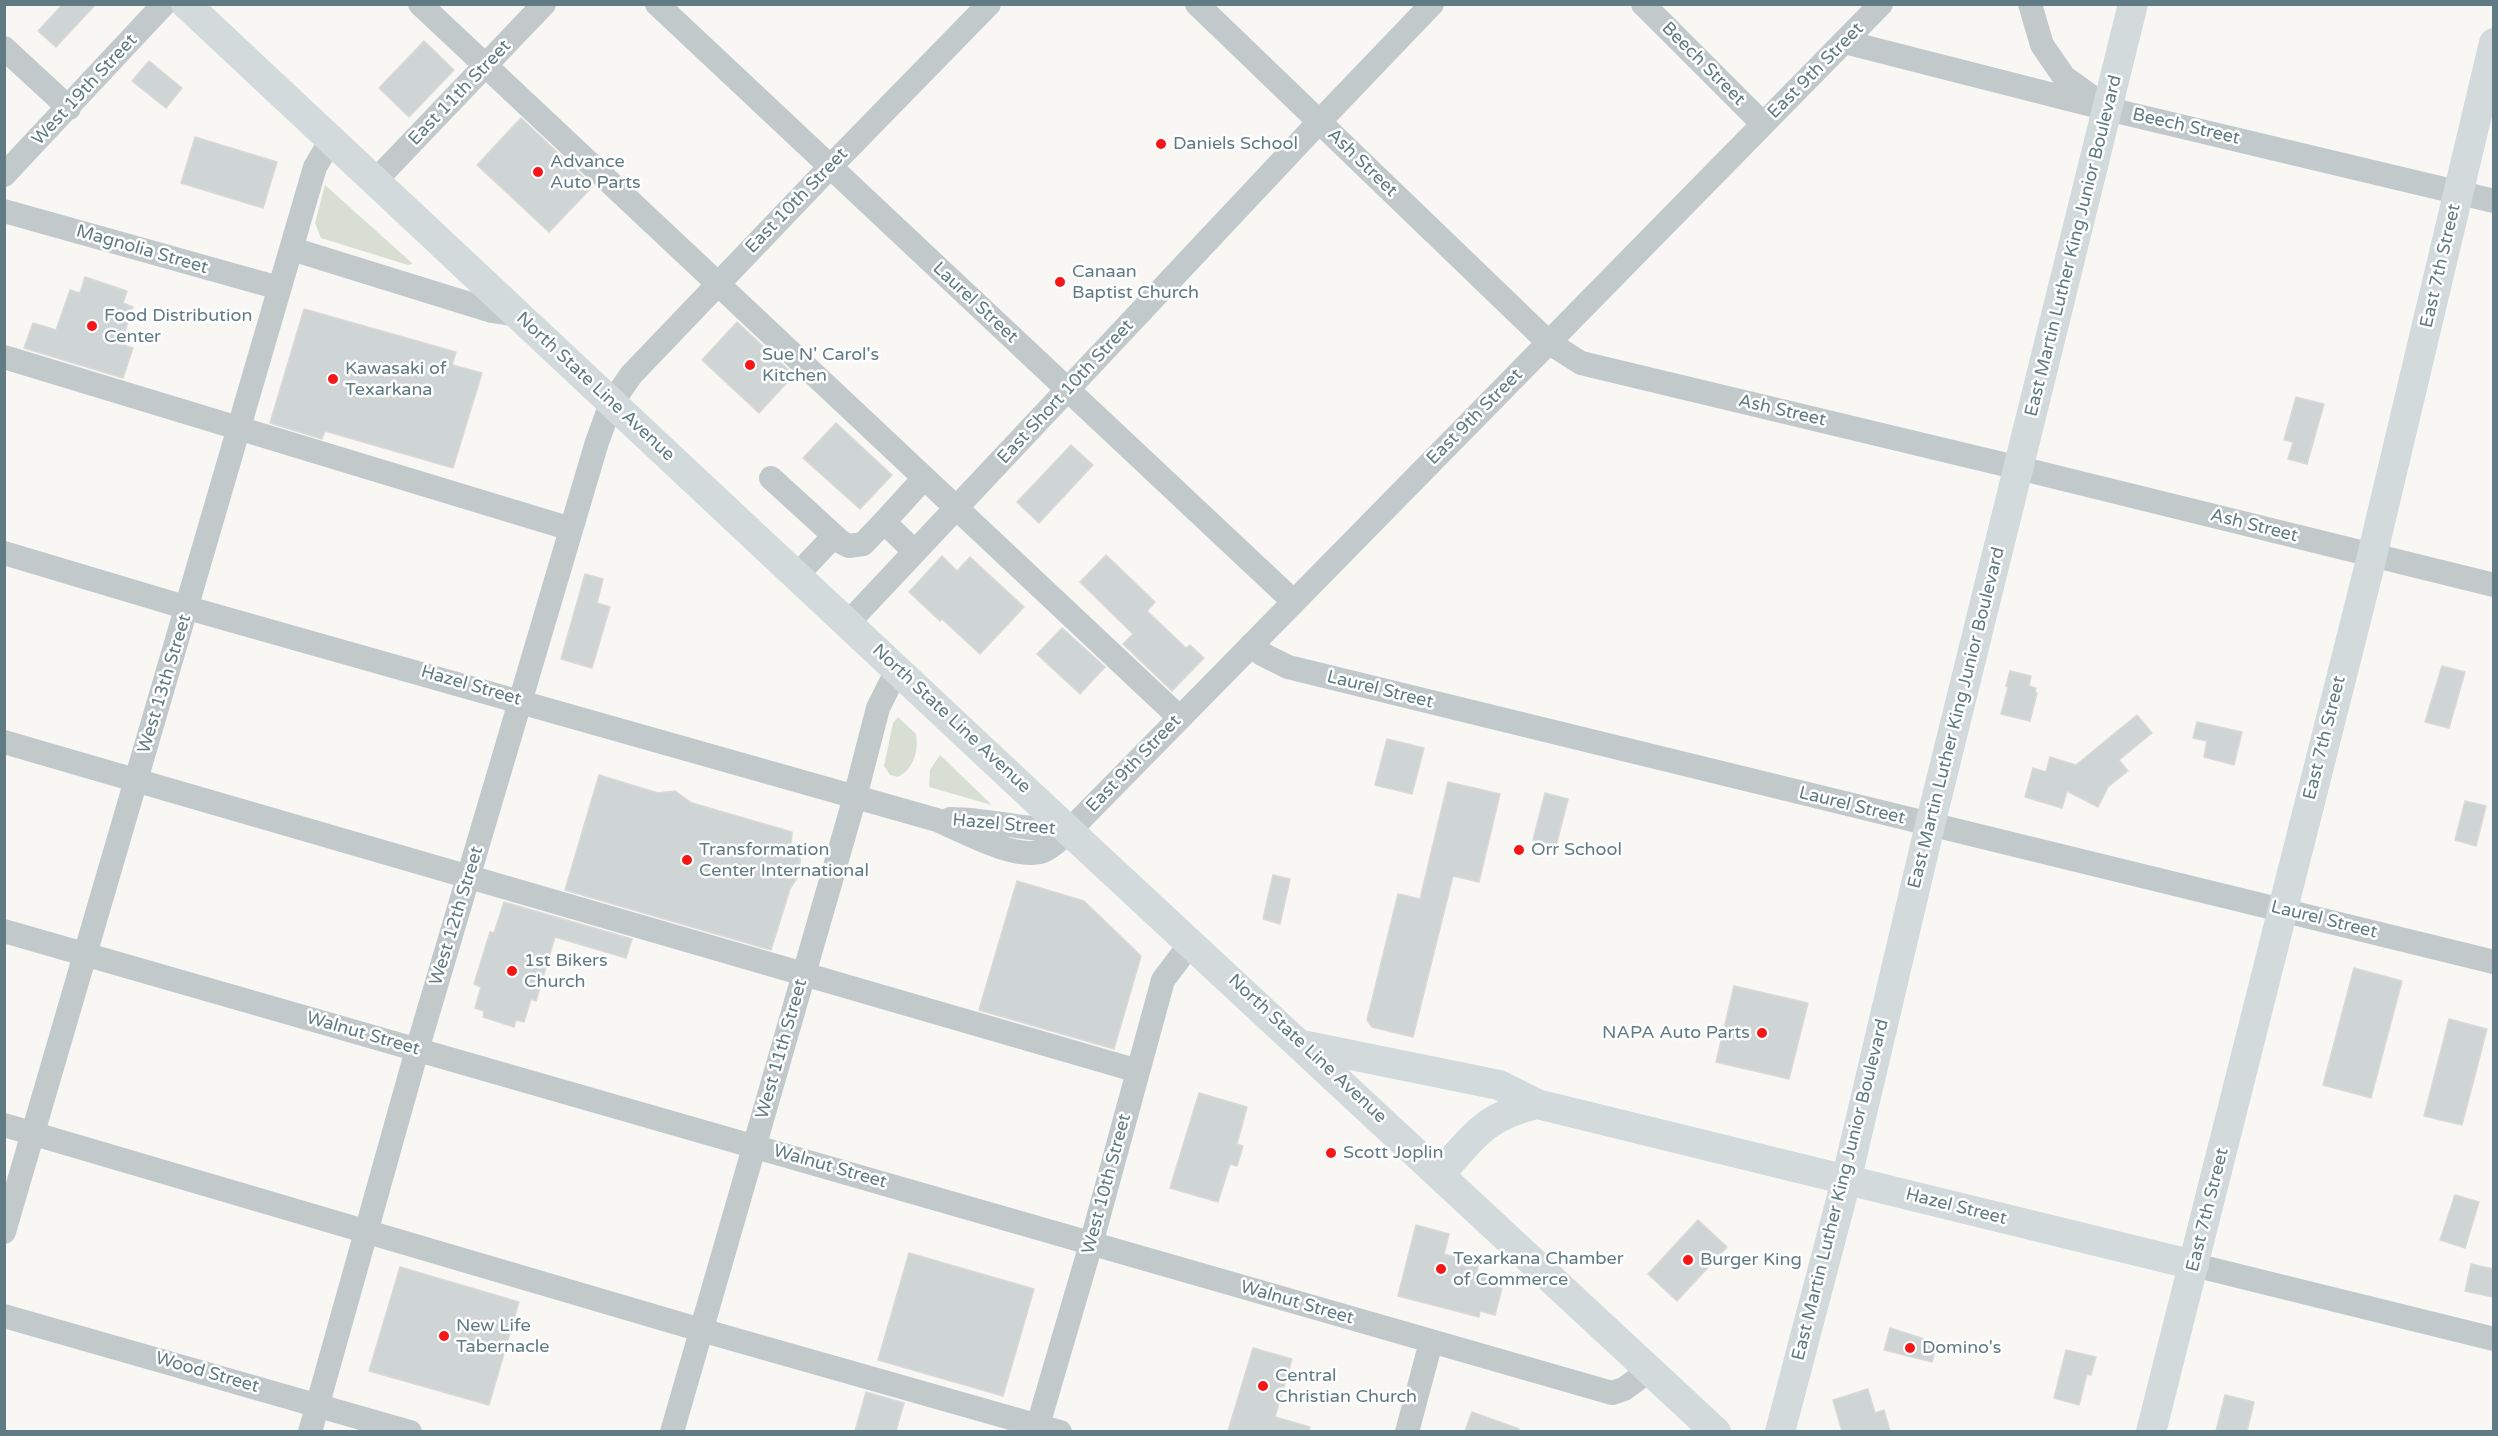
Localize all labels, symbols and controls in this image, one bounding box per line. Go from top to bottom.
street label: Beech Street [1657,18,1749,110]
street label: East 9th Street [1764,19,1868,123]
street label: West 19th Street [28,30,142,150]
street label: East 11th Street [404,36,516,150]
street label: East Martin Luther King Junior Boulevard [2021,73,2127,419]
street label: Beech Street [2130,104,2242,150]
street label: Ash Street [1322,124,1402,202]
place label: Daniels School [1173,133,1298,155]
marker: Daniels School [1154,137,1168,151]
street label: East 10th Street [741,144,853,258]
place label: Advance Auto Parts [550,151,641,194]
marker: Advance Auto Parts [531,165,545,179]
street label: East 7th Street [2416,202,2466,330]
street label: Magnolia Street [74,221,210,279]
street label: Laurel Street [928,258,1022,348]
place label: Canaan Baptist Church [1072,261,1199,304]
marker: Canaan Baptist Church [1053,275,1067,289]
place label: Food Distribution Center [104,305,252,348]
street label: North State Line Avenue [511,308,679,466]
street label: East Short 10th Street [993,315,1139,469]
marker: Food Distribution Center [85,319,99,333]
place label: Sue N' Carol's Kitchen [762,344,879,386]
place label: Kawasaki of Texarkana [345,358,447,400]
marker: Sue N' Carol's Kitchen [743,358,757,372]
street label: East 9th Street [1423,365,1527,469]
marker: Kawasaki of Texarkana [326,372,340,386]
street label: Ash Street [1736,390,1828,432]
street label: Ash Street [2208,505,2300,547]
street label: East Martin Luther King Junior Boulevard [1904,545,2010,891]
street label: West 13th Street [134,612,196,756]
street label: North State Line Avenue [867,640,1035,798]
street label: Hazel Street [418,661,524,711]
street label: Laurel Street [1325,666,1435,714]
street label: East 7th Street [2299,674,2351,802]
street label: East 9th Street [1082,711,1186,817]
street label: Laurel Street [1797,782,1907,830]
street label: Hazel Street [952,810,1056,840]
place label: Transformation Center International [699,839,869,882]
place label: Orr School [1531,839,1622,861]
marker: Orr School [1512,843,1526,857]
street label: West 12th Street [426,844,488,988]
marker: Transformation Center International [680,853,694,867]
street label: Laurel Street [2269,896,2379,944]
place label: 1st Bikers Church [524,950,608,992]
marker: 1st Bikers Church [505,964,519,978]
street label: North State Line Avenue [1223,970,1391,1128]
street label: West 11th Street [752,977,812,1121]
street label: Walnut Street [304,1008,422,1060]
street label: East Martin Luther King Junior Boulevard [1788,1017,1894,1363]
place label: NAPA Auto Parts [1602,1022,1750,1044]
marker: NAPA Auto Parts [1755,1026,1769,1040]
street label: West 10th Street [1078,1112,1136,1256]
street label: Walnut Street [771,1141,889,1193]
place label: Scott Joplin [1343,1142,1444,1164]
marker: Scott Joplin [1324,1146,1338,1160]
street label: East 7th Street [2182,1146,2234,1274]
street label: Hazel Street [1903,1184,2009,1230]
place label: Texarkana Chamber of Commerce [1453,1248,1624,1290]
place label: Burger King [1700,1249,1802,1271]
marker: Burger King [1681,1253,1695,1267]
marker: Texarkana Chamber of Commerce [1434,1262,1448,1276]
street label: Walnut Street [1238,1277,1356,1329]
place label: New Life Tabernacle [456,1315,549,1358]
marker: New Life Tabernacle [437,1329,451,1343]
place label: Domino's [1922,1337,2001,1359]
marker: Domino's [1903,1341,1917,1355]
street label: Wood Street [153,1348,261,1398]
place label: Central Christian Church [1275,1365,1417,1408]
marker: Central Christian Church [1256,1379,1270,1393]

